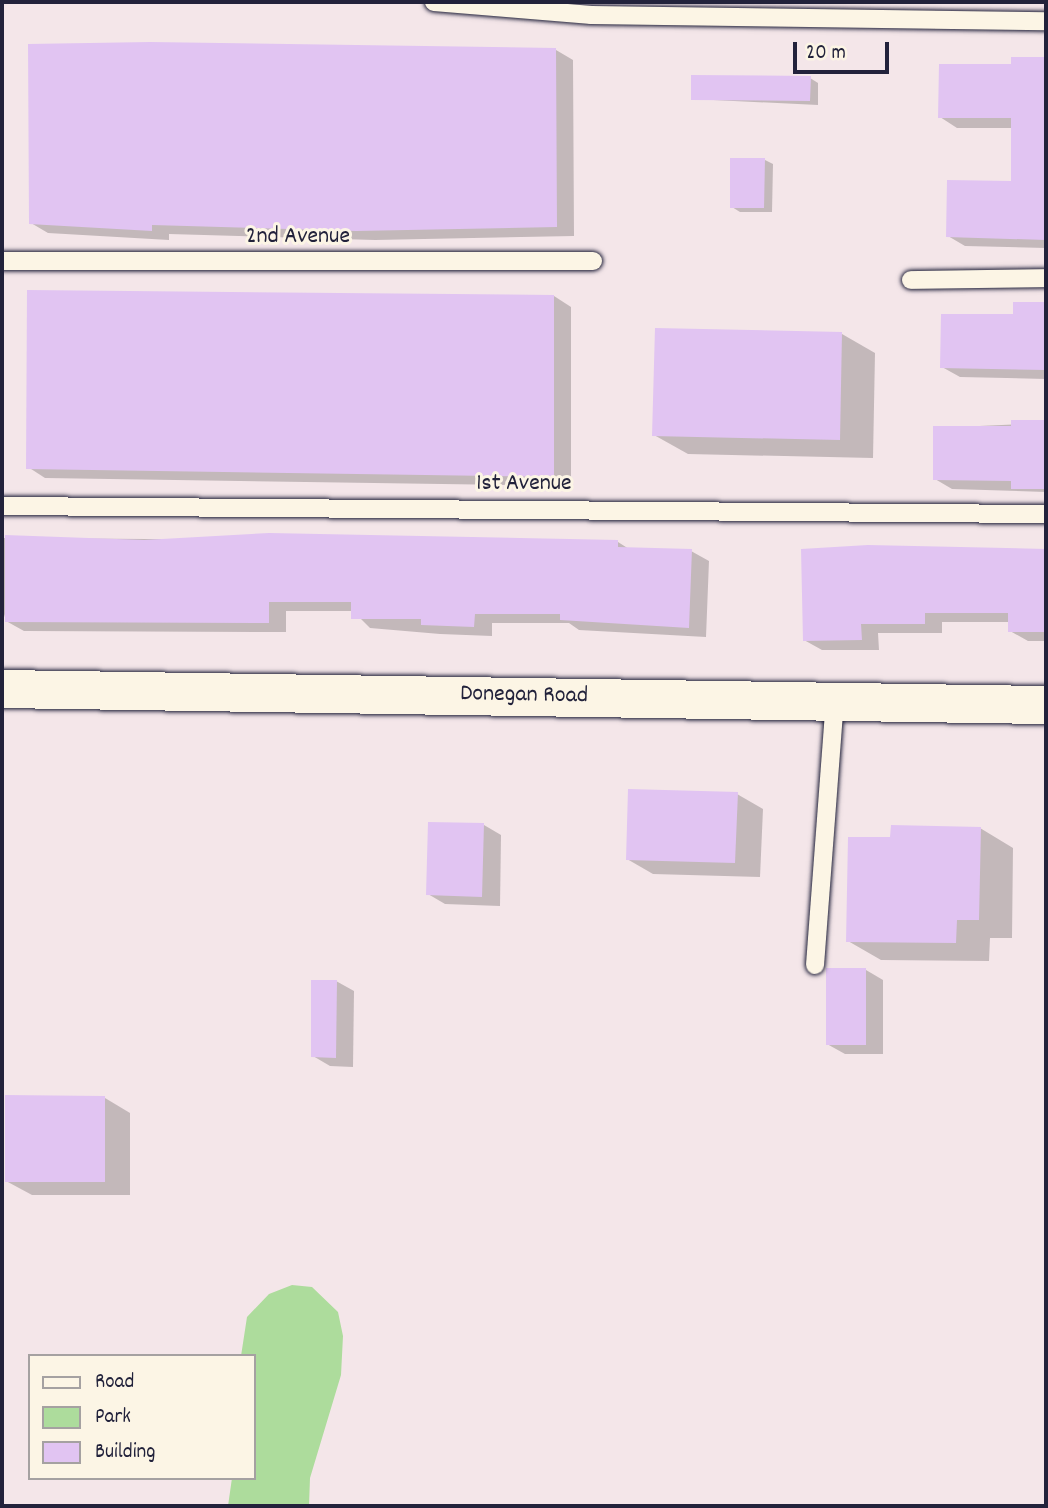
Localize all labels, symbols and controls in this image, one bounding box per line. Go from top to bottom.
scale bar [796,28,892,72]
text: 20 m [806,39,846,69]
street label: 2nd Avenue [246,224,350,252]
street label: 1st Avenue [476,471,572,499]
street label: Donegan Road [460,680,588,712]
legend [28,1354,256,1480]
text: Road [95,1368,134,1398]
text: Park [95,1403,131,1433]
text: Building [95,1438,155,1468]

